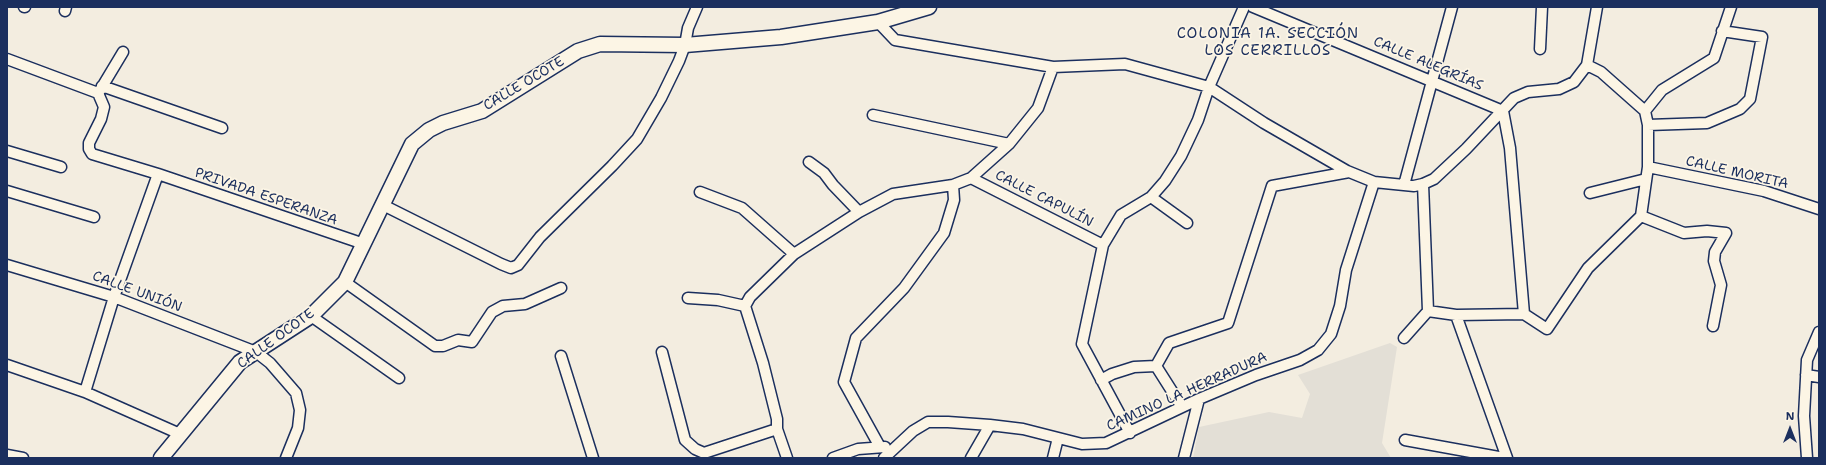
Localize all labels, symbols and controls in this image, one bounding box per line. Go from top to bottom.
district label: COLONIA 1A. SECCIÓN LOS CERRILLOS [1177,25,1359,60]
street label: CALLE ALEGRÍAS [1371,33,1485,95]
street label: CALLE OCOTE [481,53,567,115]
street label: CALLE MORITA [1684,153,1790,193]
street label: PRIVADA ESPERANZA [193,165,339,229]
street label: CALLE CAPULÍN [992,167,1096,231]
street label: CALLE UNIÓN [90,268,184,316]
street label: CALLE OCOTE [234,305,318,373]
street label: CAMINO LA HERRADURA [1104,349,1270,435]
north arrow [1770,409,1810,449]
text: N [1786,409,1794,424]

